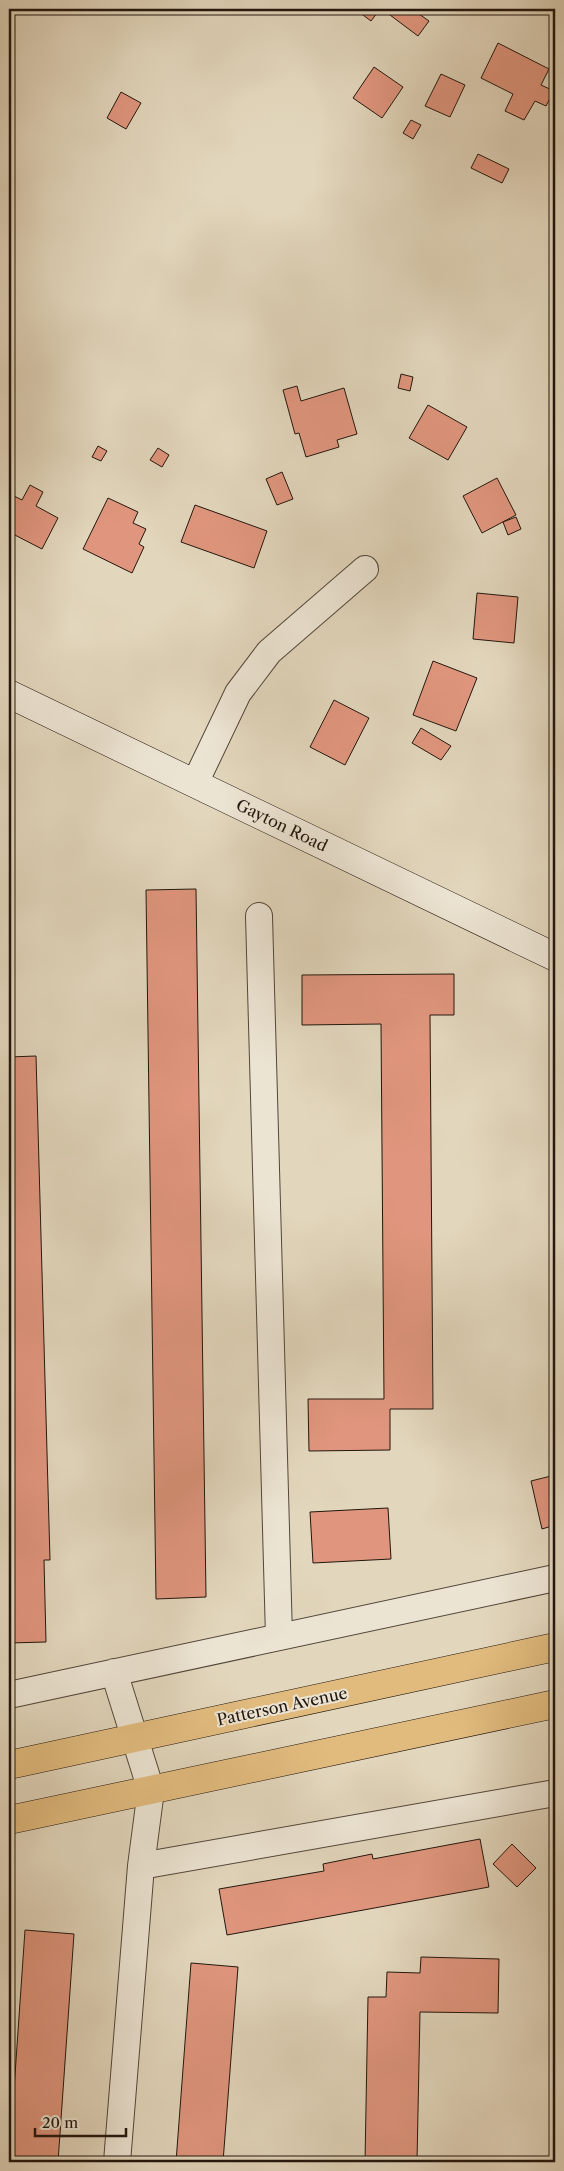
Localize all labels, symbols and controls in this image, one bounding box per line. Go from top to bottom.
street label: Gayton Road [233,794,331,856]
street label: Patterson Avenue [215,1682,349,1730]
scale bar [35,2106,126,2138]
text: 20 m [42,2113,78,2132]

